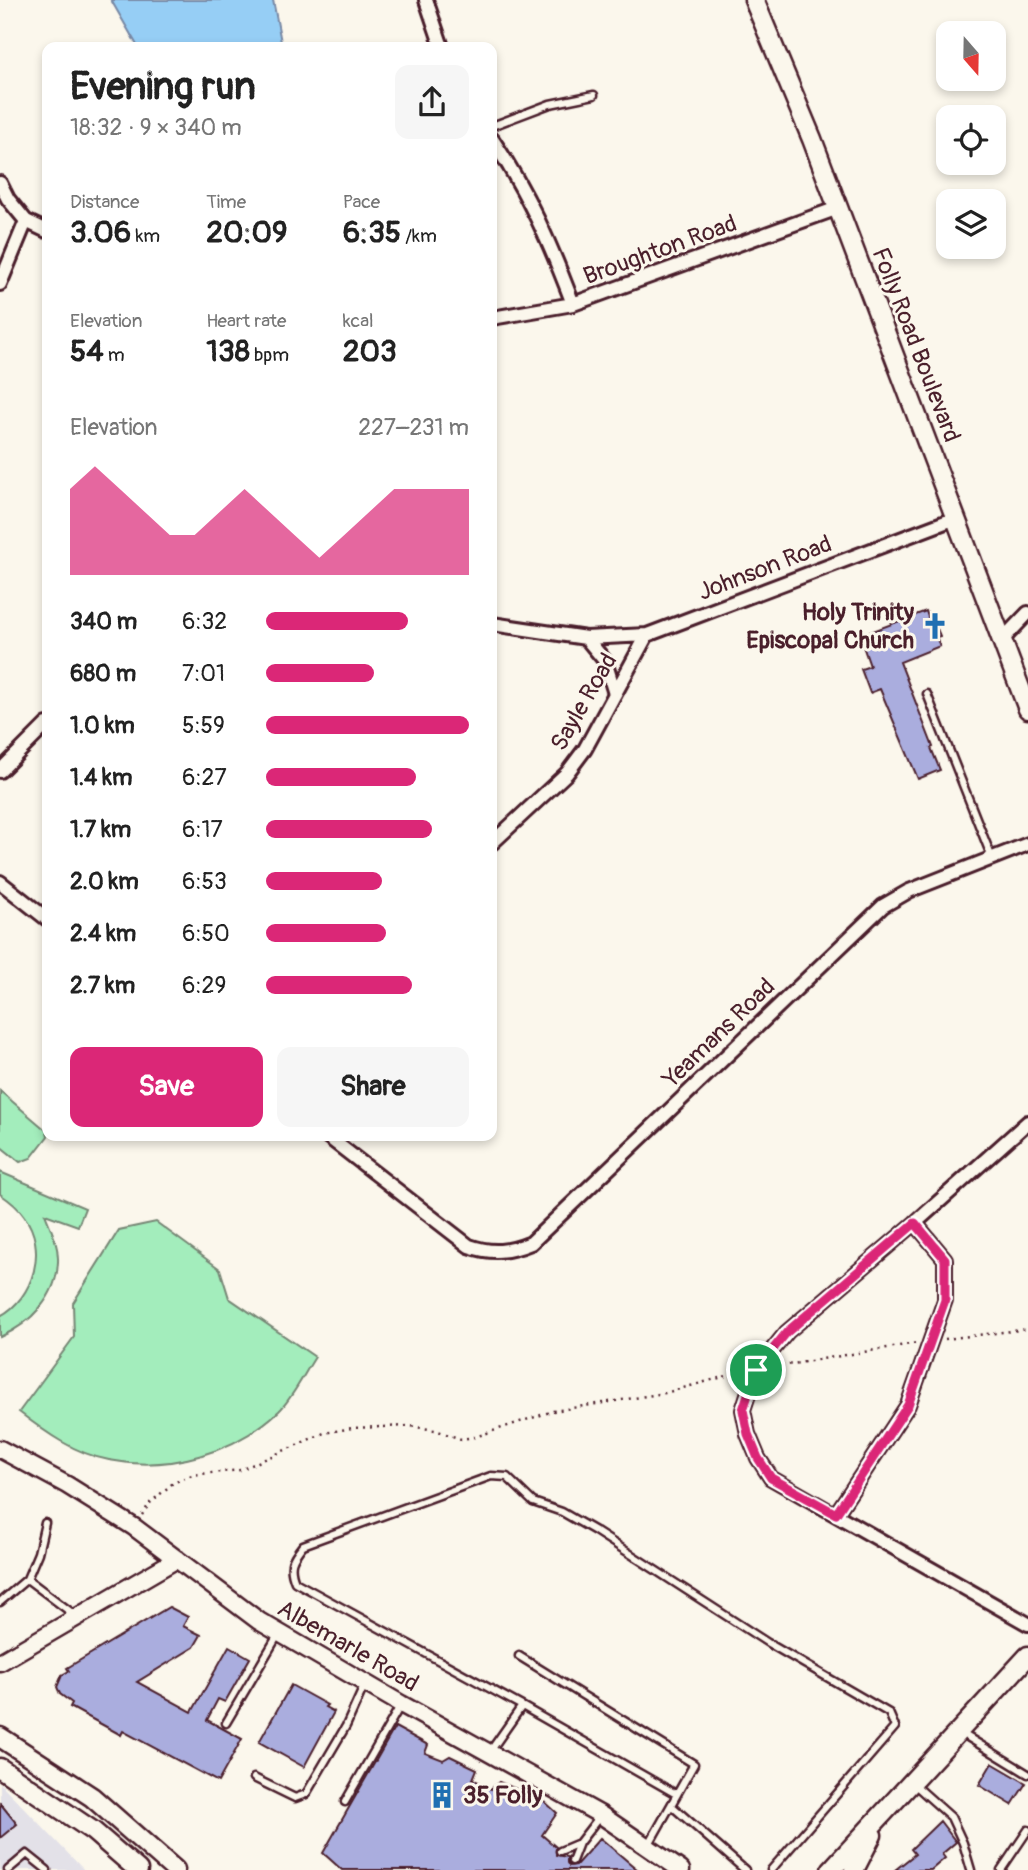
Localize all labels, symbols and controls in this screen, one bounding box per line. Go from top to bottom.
north arrow [936,21,1006,91]
map controls [936,21,1006,259]
text: Evening run [70,63,256,111]
button: share [395,65,469,139]
button: locate [936,105,1006,175]
text: 18:32 · 9 × 340 m [70,113,242,142]
button: layers [936,189,1006,259]
text: Distance [70,190,139,214]
text: Time [206,190,246,214]
text: Pace [343,190,380,214]
street label: Broughton Road [579,209,741,291]
text: 3.06 [70,214,131,251]
text: 20:09 [206,214,288,251]
text: 6:35 [343,214,401,251]
text: km [131,224,160,248]
text: /km [401,224,437,248]
street label: Folly Road Boulevard [866,244,966,446]
text: Elevation [70,309,142,333]
text: Heart rate [206,309,286,333]
text: kcal [343,309,374,333]
text: 54 [70,333,104,370]
text: 138 [206,333,250,370]
text: 203 [343,333,397,370]
text: m [104,343,125,367]
text: bpm [250,343,289,367]
text: Elevation [70,413,158,442]
text: 227–231 m [358,413,469,442]
street label: Johnson Road [694,529,836,607]
place label: Holy Trinity Episcopal Church [746,598,915,655]
text: 340 m [70,607,137,636]
text: 6:32 [182,607,227,636]
church icon: Holy Trinity Episcopal Church [920,611,950,641]
street label: Sayle Road [544,648,624,756]
text: 680 m [70,659,136,688]
text: 7:01 [182,659,225,688]
text: 1.0 km [70,711,135,740]
text: 5:59 [182,711,225,740]
text: 1.4 km [70,763,132,792]
text: 6:27 [182,763,227,792]
text: 1.7 km [70,815,131,844]
text: 6:17 [182,815,223,844]
text: 2.0 km [70,867,139,896]
text: 6:53 [182,867,227,896]
text: 2.4 km [70,919,136,948]
text: 6:50 [182,919,230,948]
text: 2.7 km [70,971,135,1000]
text: 6:29 [182,971,226,1000]
street label: Yeamans Road [656,972,781,1094]
button: Save [70,1047,263,1127]
button: Share [277,1047,469,1127]
pin [726,1340,786,1400]
icon: arrive [737,1351,775,1389]
street label: Albemarle Road [272,1594,424,1698]
building icon: 35 Folly [427,1780,457,1810]
place label: 35 Folly [463,1781,543,1810]

